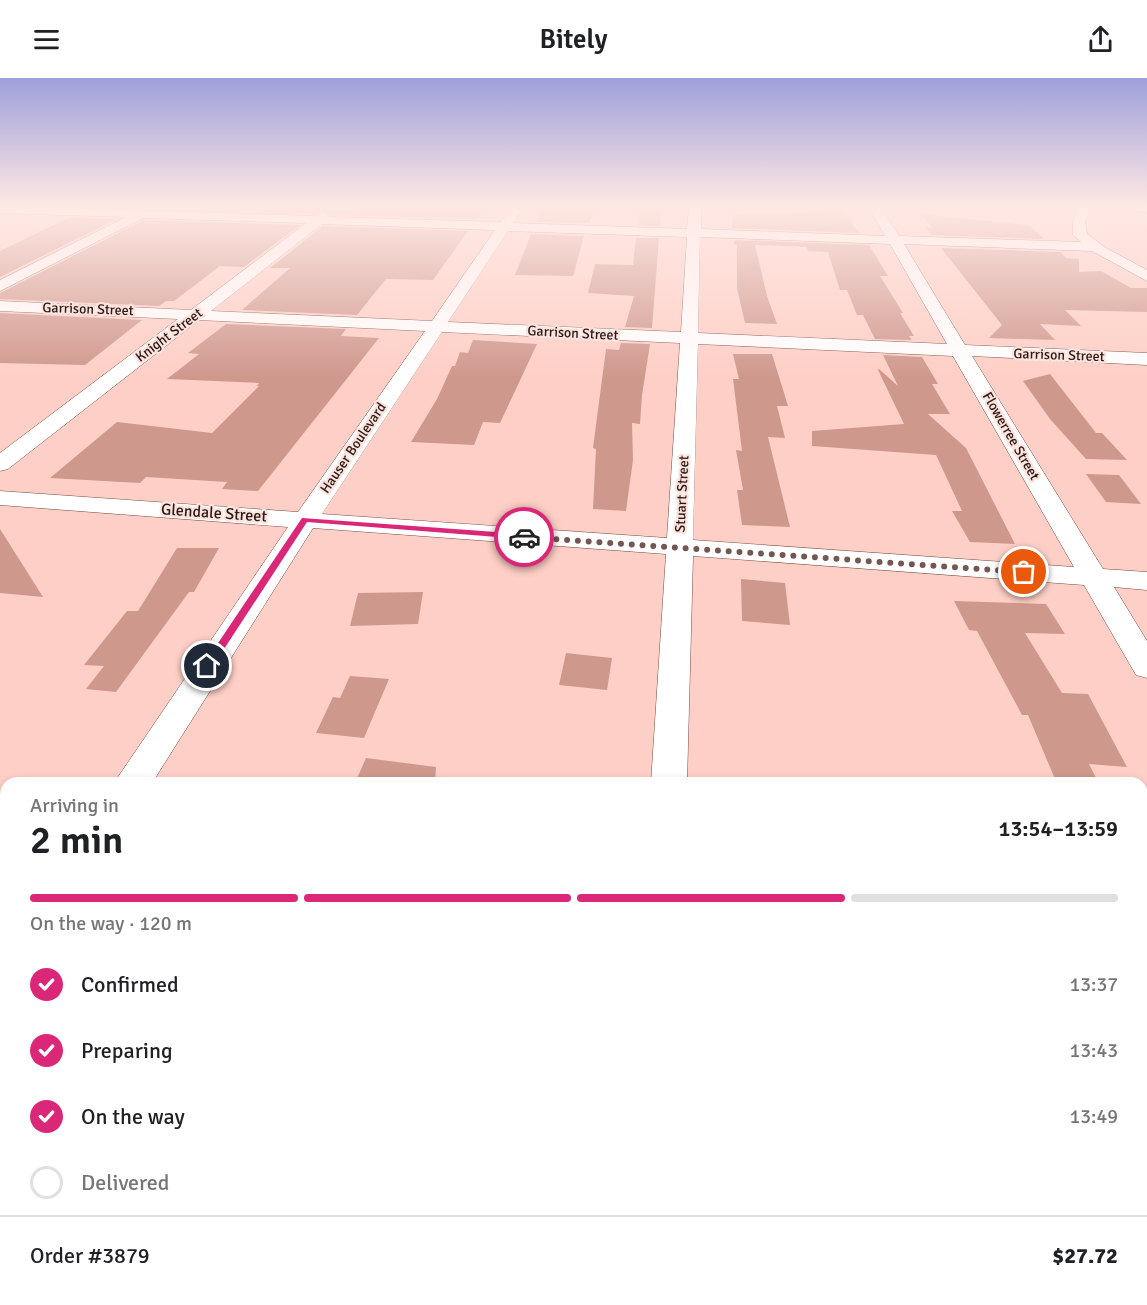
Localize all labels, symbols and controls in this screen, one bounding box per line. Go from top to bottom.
icon: menu [30,23,63,56]
text: Bitely [540,23,607,56]
icon: share [1084,23,1117,56]
street label: Garrison Street [42,299,134,319]
street label: Knight Street [132,304,206,366]
street label: Garrison Street [527,322,619,344]
street label: Garrison Street [1013,345,1105,365]
street label: Flowerree Street [979,389,1043,483]
street label: Hauser Boulevard [316,399,390,497]
street label: Stuart Street [671,455,693,533]
street label: Glendale Street [160,499,268,527]
courier [494,507,554,567]
icon: car [508,521,541,554]
pin [998,546,1049,597]
icon: bag [1007,555,1040,588]
pin [181,640,232,691]
icon: home [190,649,223,682]
text: Arriving in [30,793,119,818]
text: 13:54–13:59 [999,815,1118,842]
text: 2 min [30,816,123,864]
text: On the way · 120 m [30,911,192,936]
icon: check [30,968,63,1001]
text: Confirmed [81,971,179,998]
text: 13:37 [1069,972,1118,997]
icon: check [30,1034,63,1067]
text: Preparing [81,1037,173,1064]
text: 13:43 [1069,1038,1118,1063]
icon: check [30,1100,63,1133]
text: On the way [81,1103,185,1130]
text: 13:49 [1069,1104,1118,1129]
text: Delivered [81,1169,169,1196]
text: Order #3879 [30,1242,150,1269]
text: $27.72 [1052,1242,1118,1269]

